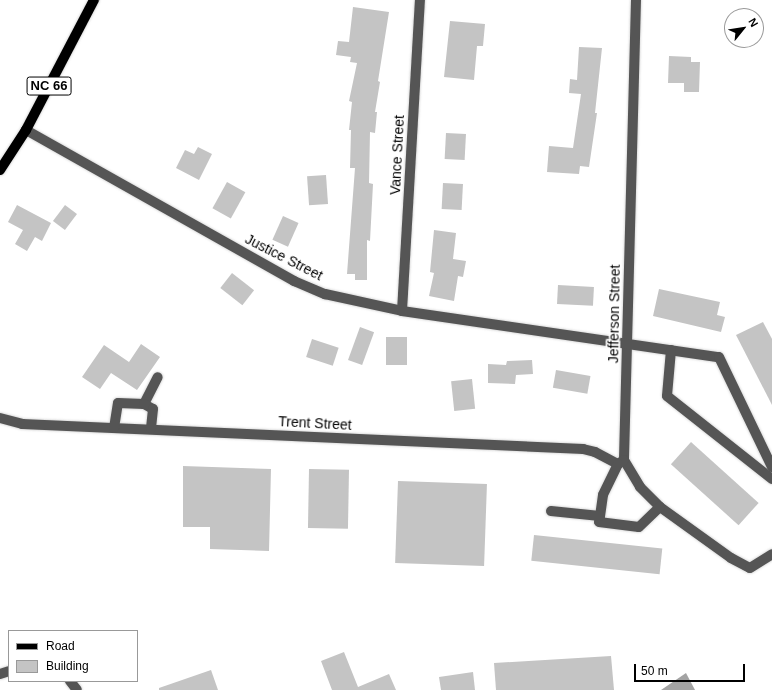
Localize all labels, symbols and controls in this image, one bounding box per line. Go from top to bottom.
north arrow [724,8,764,48]
text: N [746,16,761,29]
road number: NC 66 [26,75,72,97]
street label: Vance Street [387,115,407,195]
street label: Justice Street [242,230,326,284]
street label: Jefferson Street [605,265,623,363]
street label: Trent Street [278,413,352,433]
legend [8,630,138,682]
text: Road [46,639,75,653]
scale bar [636,656,747,682]
text: Building [46,659,89,673]
text: 50 m [641,664,668,678]

